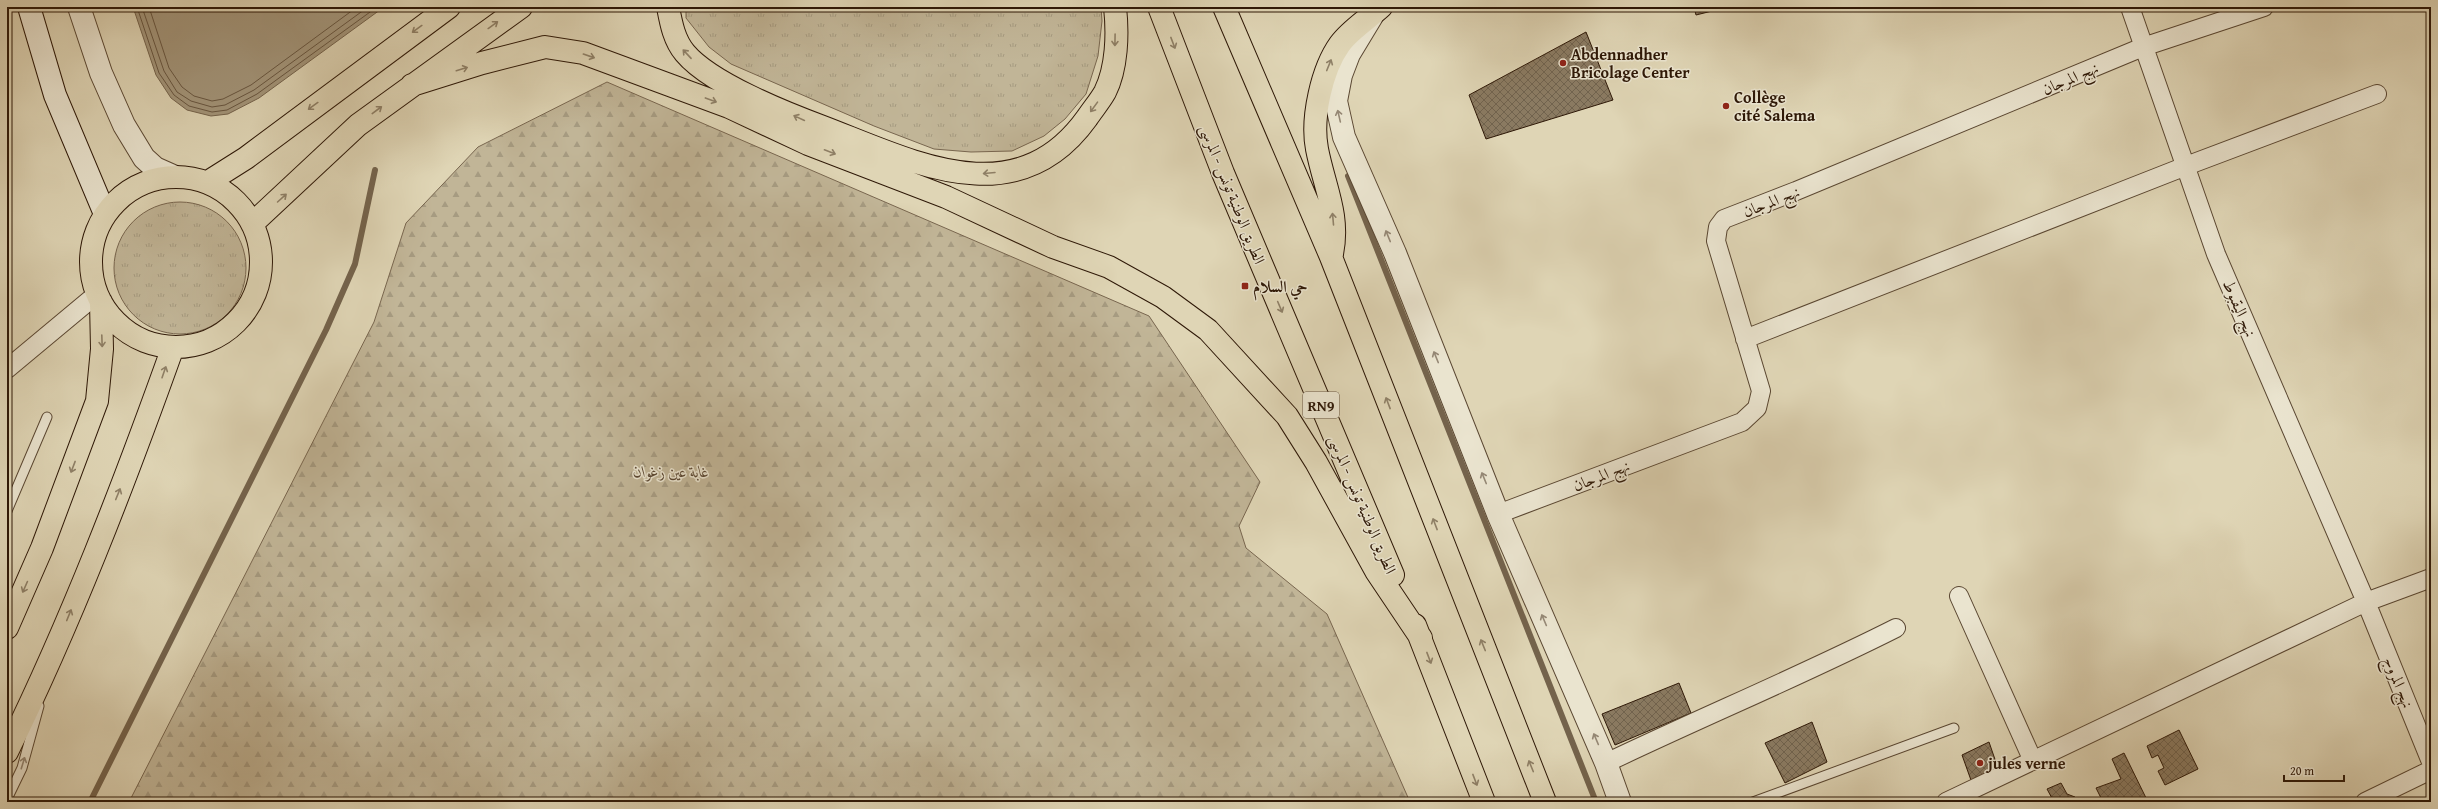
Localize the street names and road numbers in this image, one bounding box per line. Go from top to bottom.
street label: نهج المرجان [2038,55,2103,103]
street label: الطريق الوطنية تونس - المرسى [1194,120,1272,268]
street label: نهج المرجان [1739,179,1804,226]
street label: نهج اليقبوط [2214,275,2263,342]
road number: RN9 [1303,392,1339,418]
street label: الطريق الوطنية تونس - المرسى [1323,431,1403,577]
street label: نهج المرجان [1569,453,1634,500]
street label: نهج المروج [2375,653,2420,713]

